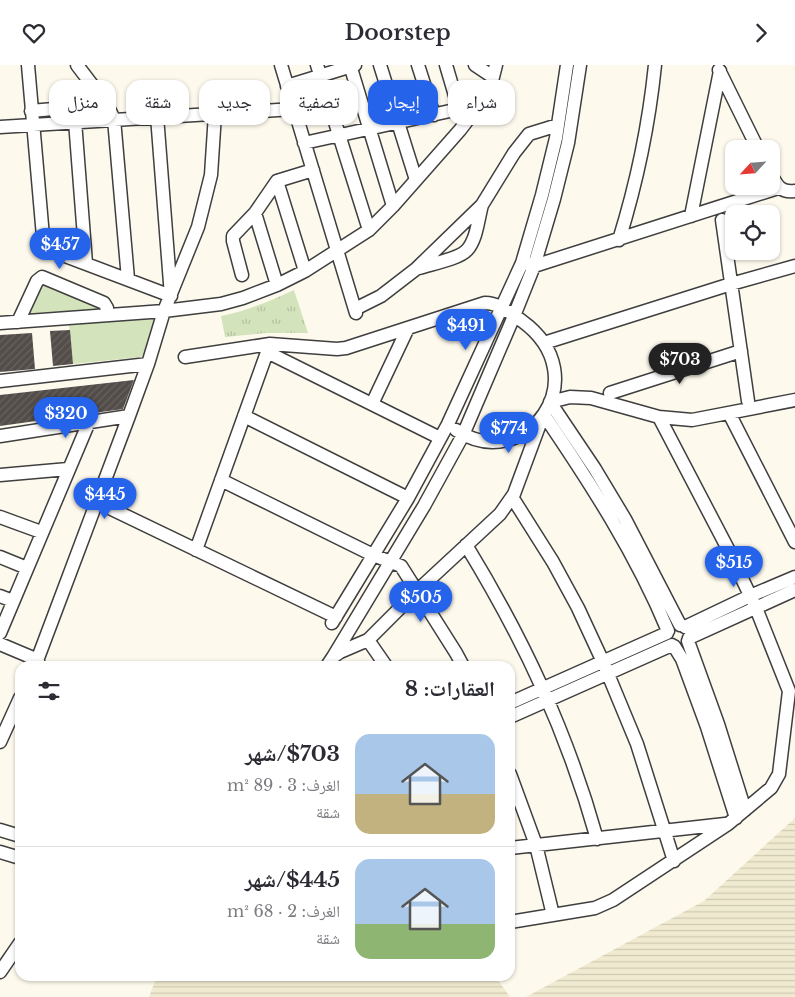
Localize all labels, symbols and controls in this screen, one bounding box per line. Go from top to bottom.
icon: heart [20,19,48,47]
text: Doorstep [344,19,451,46]
icon: forward [747,19,775,47]
chip: منزل [49,80,116,125]
chip: شقة [126,80,189,125]
chip: جديد [199,80,270,125]
chip: تصفية [280,80,358,125]
chip: إيجار [368,80,438,125]
chip: شراء [448,80,515,125]
north arrow [725,140,780,195]
map controls [725,140,780,260]
button: locate [725,205,780,260]
pin: $457 [30,227,90,270]
text: $457 [41,234,79,254]
pin: $491 [436,309,496,351]
text: $491 [447,315,485,335]
pin: $703 [650,343,710,385]
text: $703 [660,349,700,369]
pin: $320 [36,397,96,439]
text: $320 [45,403,88,423]
pin: $774 [479,411,539,454]
text: $774 [490,418,528,438]
pin: $445 [75,477,135,520]
text: $445 [84,484,126,504]
pin: $515 [704,545,764,588]
text: $515 [716,552,752,572]
pin: $505 [391,581,451,623]
text: $505 [400,587,442,607]
text: العقارات: 8 [405,676,495,702]
icon: filters [35,677,63,705]
text: $703/شهر [245,741,340,767]
icon: home [395,754,455,814]
text: الغرف: 3 · 89 m² [227,775,340,795]
text: شقة [316,802,340,822]
text: $445/شهر [245,867,340,893]
icon: home [395,879,455,939]
text: الغرف: 2 · 68 m² [227,901,340,921]
text: شقة [316,928,340,948]

